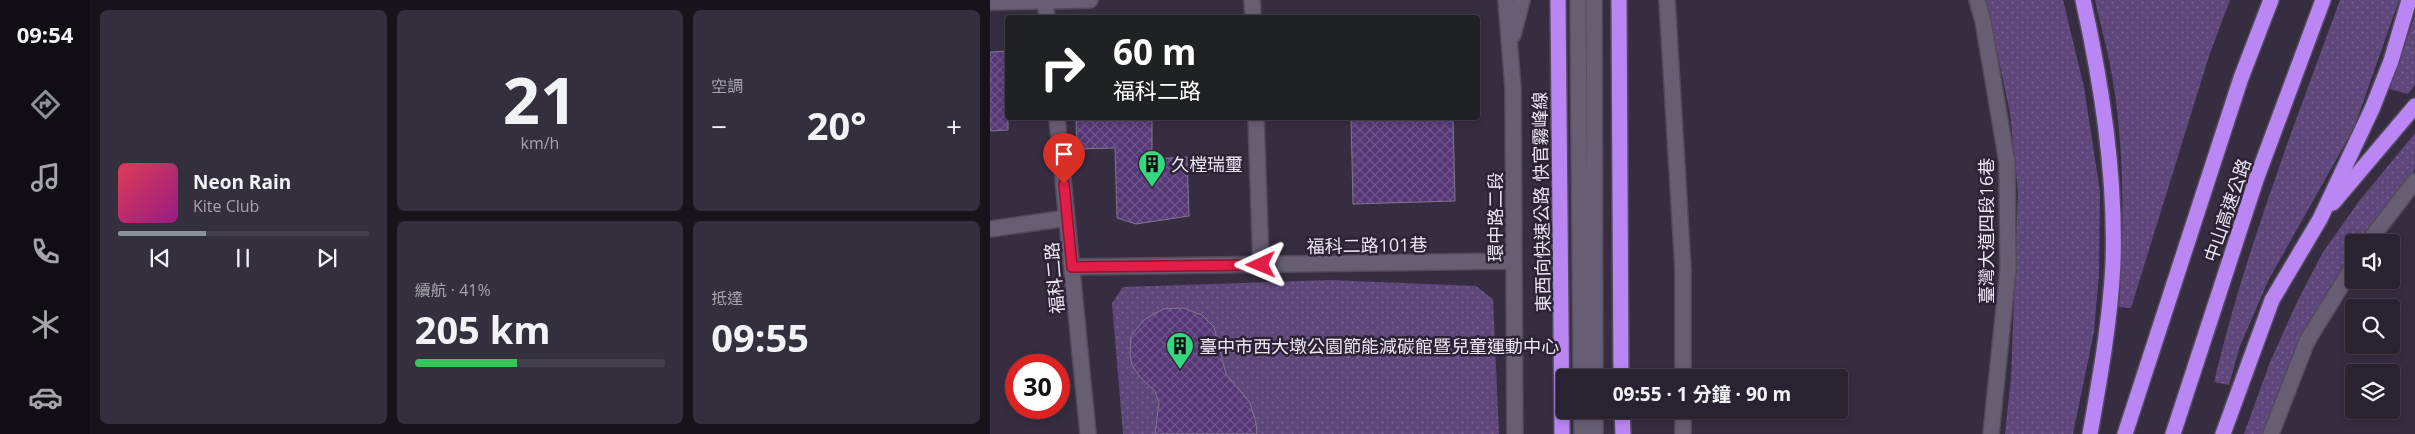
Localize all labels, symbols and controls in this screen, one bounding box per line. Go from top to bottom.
text: 09:54 [17,19,73,49]
text: 60 m [1113,28,1196,75]
icon: right [1030,35,1095,100]
text: 21 [503,55,577,143]
text: 空調 [711,75,743,97]
text: 福科二路 [1113,75,1201,105]
icon: directions [28,87,63,122]
street label: 東西向快速公路 快官霧峰線 [1527,91,1555,313]
text: 20° [807,99,867,151]
text: − [711,107,727,145]
text: + [946,107,962,145]
text: km/h [521,132,559,154]
pin [1043,133,1085,184]
icon: arrive [1050,140,1078,168]
building icon: 久樘瑞璽 [1137,149,1167,188]
place label: 久樘瑞璽 [1171,152,1243,176]
street label: 中山高速公路 [2198,155,2256,265]
street label: 臺灣大道四段16巷 [1974,158,1998,304]
icon: music [28,160,63,195]
text: Neon Rain [193,169,291,195]
street label: 環中路二段 [1483,172,1507,262]
text: Kite Club [193,195,259,217]
street label: 福科二路101巷 [1306,232,1428,258]
icon: phone [28,234,63,269]
map controls [2345,234,2400,419]
button: sound [2345,234,2400,289]
position arrow [1234,238,1286,290]
street label: 福科二路 [1039,241,1069,315]
icon: previous [146,244,174,272]
icon: pause [229,244,257,272]
icon: next [313,244,341,272]
text: 續航 · 41% [415,279,491,301]
text: 抵達 [711,287,743,309]
button: search [2345,299,2400,354]
text: 205 km [415,303,551,355]
icon: climate [28,307,63,342]
text: 09:55 [711,311,809,363]
building icon: 臺中市西大墩公園節能減碳館暨兒童運動中心 [1165,331,1195,370]
place label: 臺中市西大墩公園節能減碳館暨兒童運動中心 [1199,334,1559,358]
speed limit sign: 30 [1005,354,1070,419]
button: layers [2345,364,2400,419]
icon: car [28,380,63,415]
text: 09:55 · 1 分鐘 · 90 m [1613,381,1791,407]

